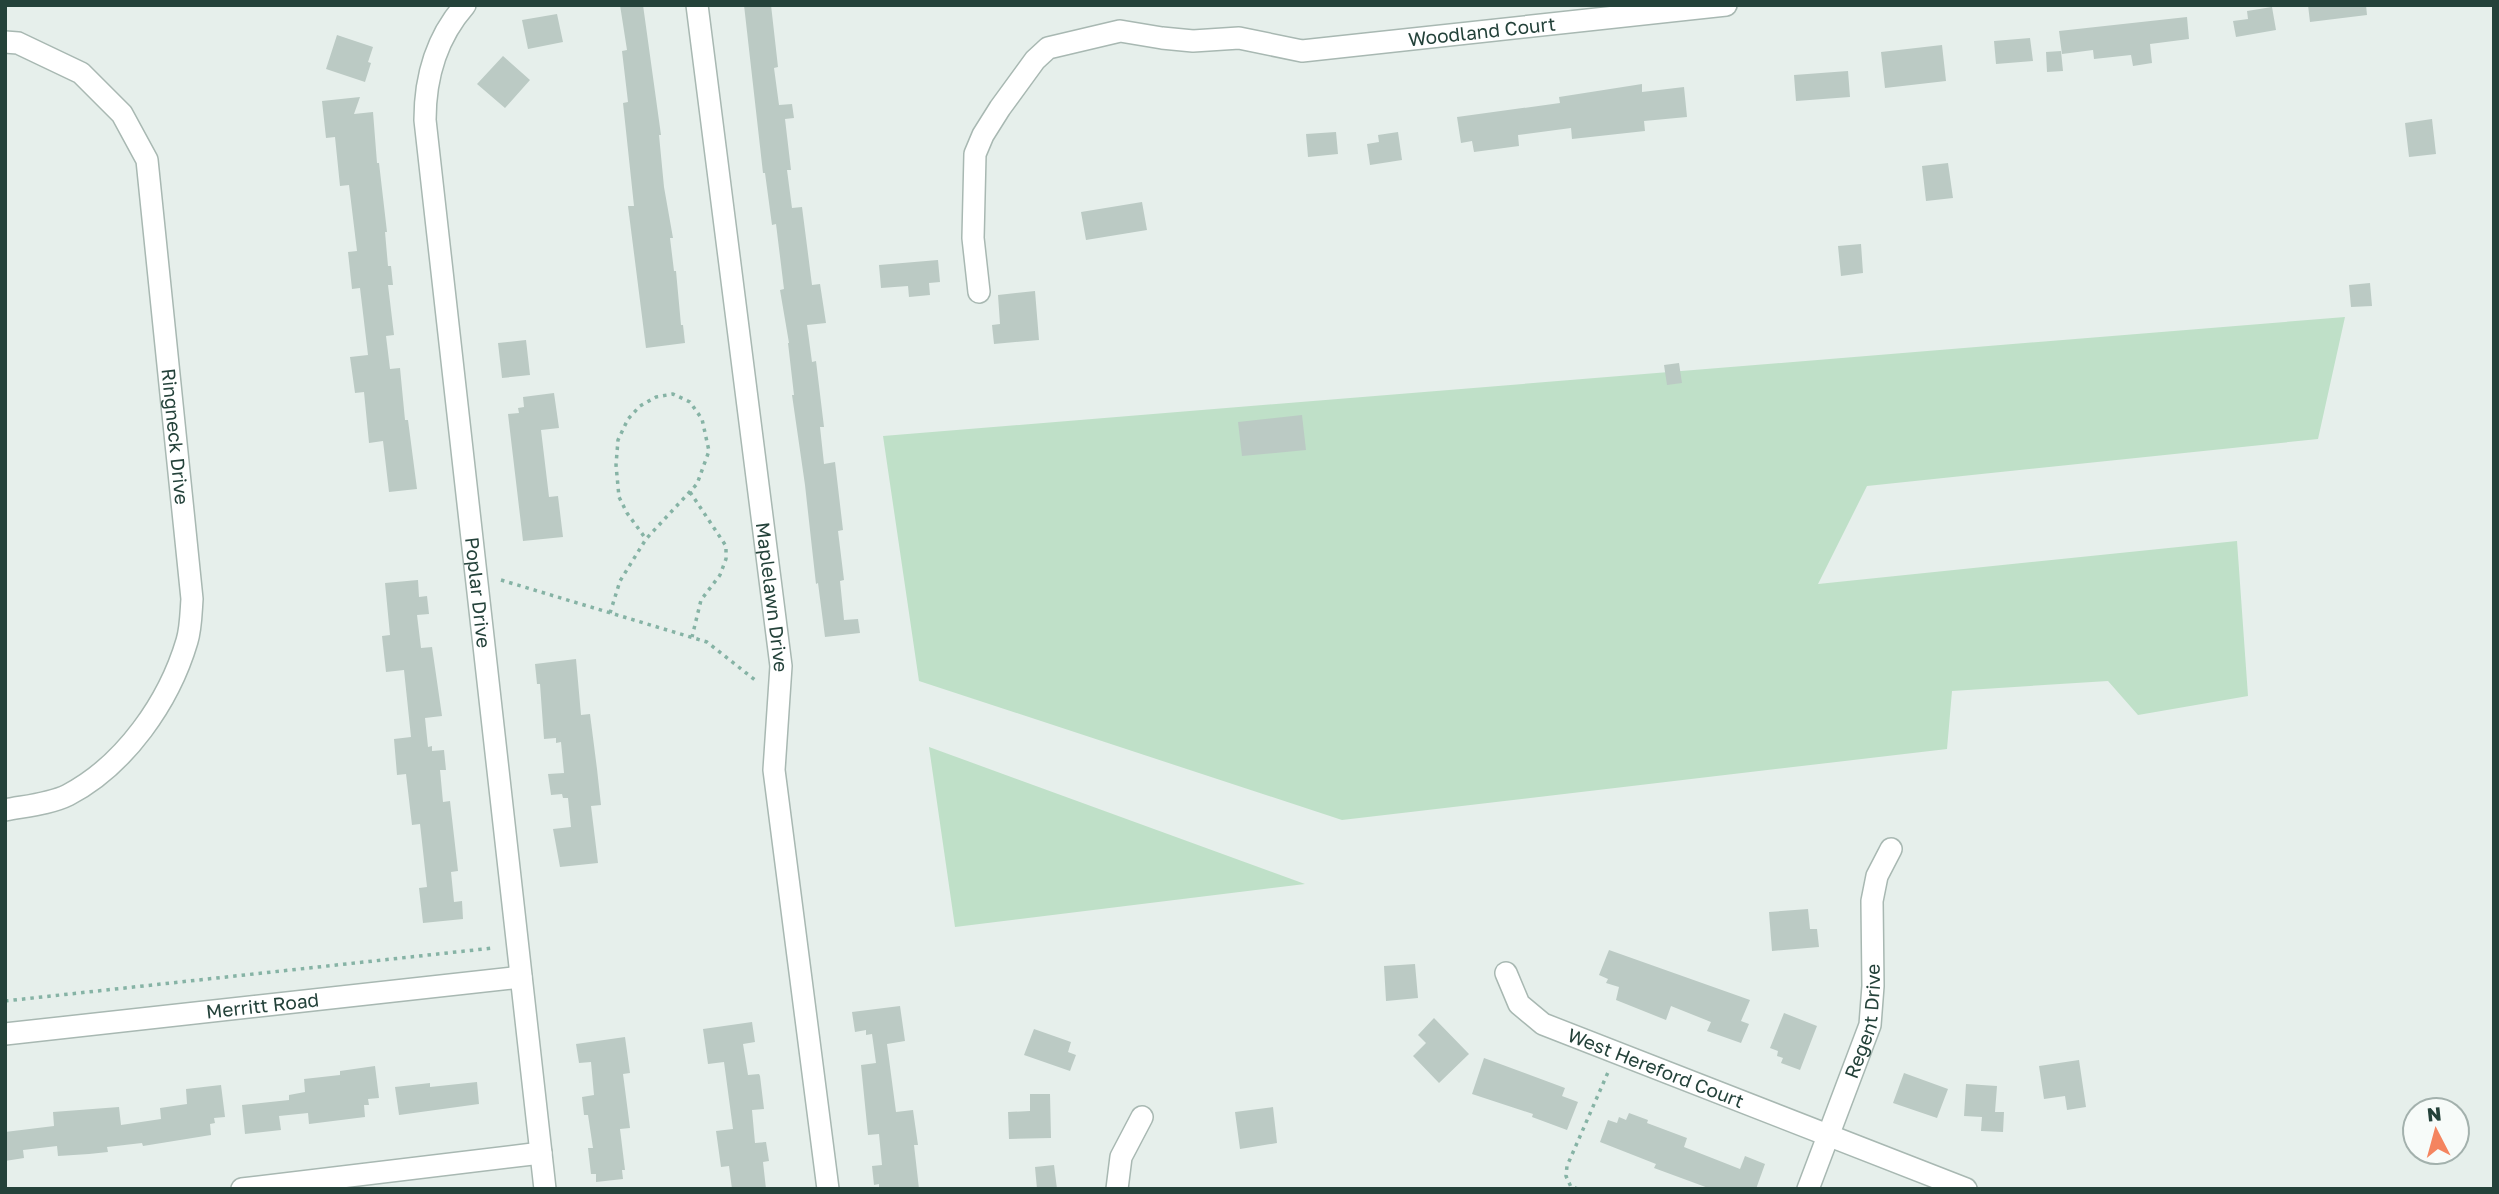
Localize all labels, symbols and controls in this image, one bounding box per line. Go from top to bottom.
street label: Woodland Court [1407,12,1557,50]
street label: Ringneck Drive [157,367,194,506]
street label: Maplelawn Drive [752,521,793,673]
street label: Poplar Drive [461,536,496,649]
street label: Regent Drive [1839,964,1884,1081]
street label: Merritt Road [205,987,320,1023]
street label: West Hereford Court [1564,1023,1748,1112]
north arrow [2401,1096,2471,1166]
text: N [2426,1101,2443,1126]

